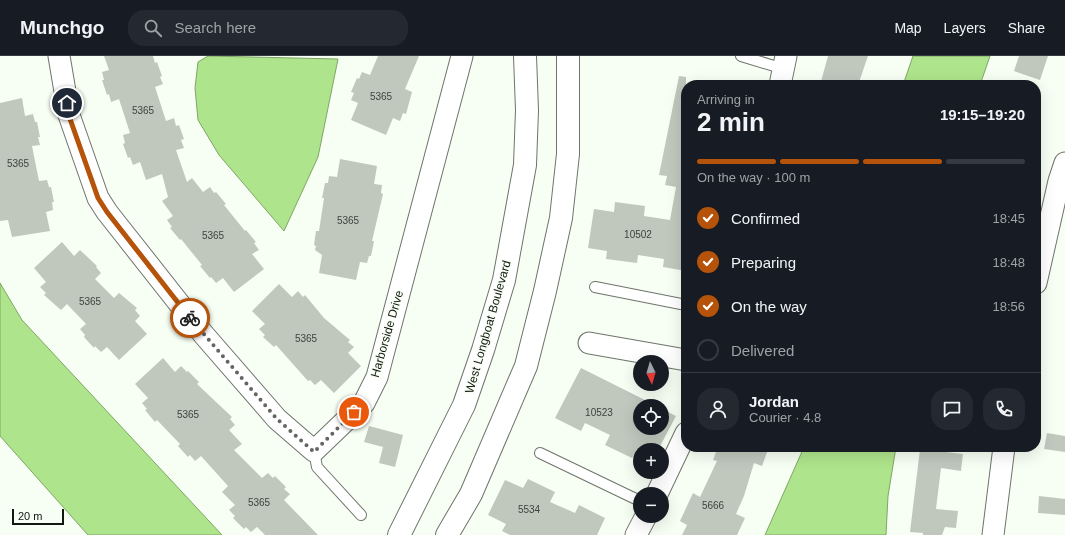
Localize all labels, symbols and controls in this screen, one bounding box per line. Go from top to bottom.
search box [128,10,408,46]
text: Munchgo [20,17,104,38]
icon: search [142,17,164,39]
text: Search here [174,19,256,36]
text: Map [894,20,922,36]
text: Layers [944,20,986,36]
text: Share [1008,20,1045,36]
pin [50,86,84,120]
house number: 5365 [370,91,393,102]
icon: home [56,92,78,114]
text: Arriving in [697,92,755,107]
house number: 5365 [132,105,155,116]
text: 19:15–19:20 [940,106,1025,123]
text: 2 min [697,107,765,137]
house number: 5365 [7,158,30,169]
text: On the way · 100 m [697,170,810,185]
icon: check [697,207,719,229]
text: Confirmed [731,210,800,227]
text: 18:45 [992,211,1025,226]
house number: 5365 [337,215,360,226]
house number: 10502 [624,229,652,240]
house number: 5365 [202,230,225,241]
icon: check [697,251,719,273]
text: Preparing [731,254,796,271]
text: 18:48 [992,255,1025,270]
street label: West Longboat Boulevard [462,259,514,395]
street label: Harborside Drive [368,288,406,379]
icon: check [697,295,719,317]
house number: 5365 [79,296,102,307]
courier [170,298,210,338]
text: On the way [731,298,807,315]
text: 18:56 [992,299,1025,314]
icon: bike [179,307,201,329]
house number: 5365 [295,333,318,344]
text: Delivered [731,342,794,359]
north arrow [633,355,669,391]
map controls [633,355,669,523]
button: person [697,388,739,430]
button: chat [931,388,973,430]
button: phone [983,388,1025,430]
text: Jordan [749,393,799,410]
pin [337,395,371,429]
button: locate [633,399,669,435]
icon: bag [343,401,365,423]
house number: 10523 [585,407,613,418]
house number: 5365 [177,409,200,420]
text: Courier · 4.8 [749,410,821,425]
button: + [633,443,669,479]
button: − [633,487,669,523]
house number: 5365 [248,497,271,508]
house number: 5666 [702,500,725,511]
house number: 5534 [518,504,541,515]
scale bar [12,507,64,526]
text: 20 m [18,510,42,522]

